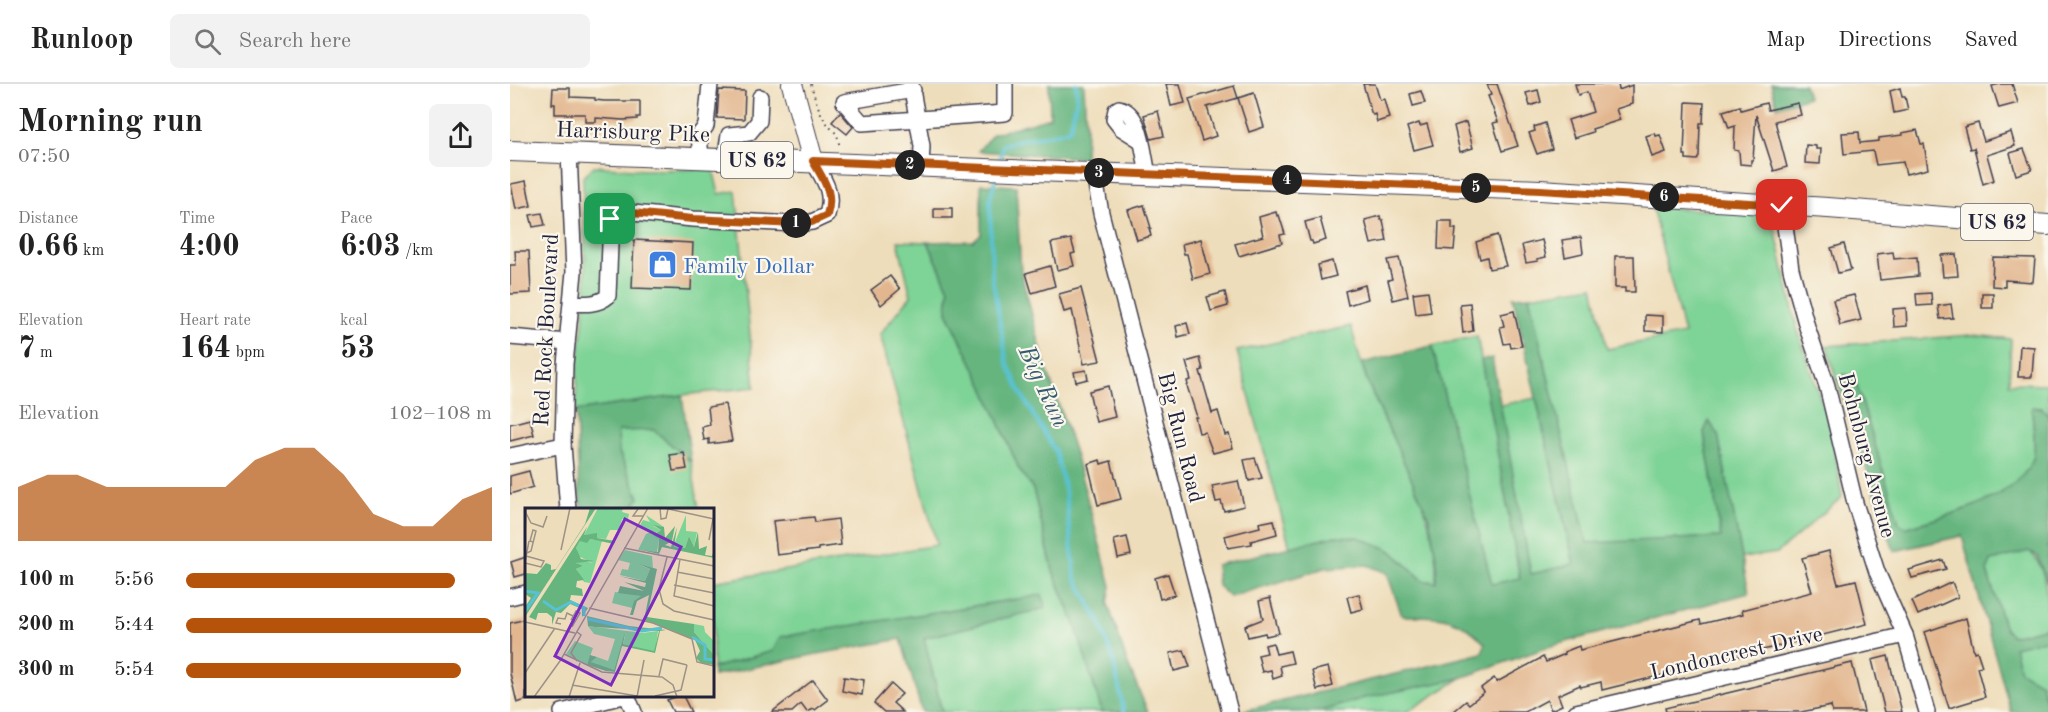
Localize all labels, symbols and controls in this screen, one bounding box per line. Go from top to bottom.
search box [170,14,590,68]
icon: search [191,25,224,58]
text: Runloop [30,27,134,55]
text: Search here [239,30,351,52]
text: Map [1766,30,1805,51]
text: Directions [1838,30,1932,51]
text: Saved [1965,30,2018,51]
button: share [429,104,492,167]
text: Morning run [18,106,203,139]
street label: Harrisburg Pike [555,119,710,147]
road number: US 62 [721,142,793,178]
text: 07:50 [18,147,70,167]
pin: 2 [895,150,925,180]
text: 2 [905,157,915,173]
pin: 3 [1084,158,1114,188]
text: 3 [1094,165,1104,181]
pin: 4 [1272,165,1302,195]
text: 4 [1282,172,1292,188]
pin: 5 [1461,173,1491,203]
pin [1756,179,1807,230]
text: 5 [1471,180,1481,196]
pin: 6 [1649,182,1679,212]
icon: check [1765,188,1798,221]
text: 6 [1659,189,1669,205]
pin [584,193,635,244]
icon: arrive [593,202,626,235]
road number: US 62 [1961,204,2033,240]
pin: 1 [781,208,811,238]
text: Distance [18,211,78,227]
text: Time [179,211,215,227]
text: Pace [340,211,372,227]
text: 1 [791,215,801,231]
text: 0.66 [18,232,79,262]
text: 4:00 [179,232,240,262]
text: 6:03 [340,232,401,262]
street label: Red Rock Boulevard [531,233,563,427]
text: km [79,243,104,259]
text: /km [401,243,433,259]
shop icon: Family Dollar [646,249,678,281]
place label: Family Dollar [683,256,814,278]
text: Elevation [18,313,83,329]
text: Heart rate [179,313,251,329]
text: kcal [340,313,368,329]
text: 7 [18,334,35,364]
text: 164 [179,334,231,364]
text: 53 [340,334,375,364]
water label: Big Run [1012,341,1072,432]
text: m [35,345,53,361]
text: bpm [231,345,265,361]
street label: Big Run Road [1153,370,1207,505]
street label: Bohnburg Avenue [1833,371,1899,540]
text: Elevation [18,404,99,424]
text: 102–108 m [389,404,492,424]
inset map [525,508,714,697]
text: 100 m [18,570,74,590]
text: 5:56 [114,570,154,590]
text: 200 m [18,615,74,635]
text: 5:44 [114,615,154,635]
street label: Londoncrest Drive [1648,623,1825,685]
text: 300 m [18,660,74,680]
text: 5:54 [114,660,154,680]

